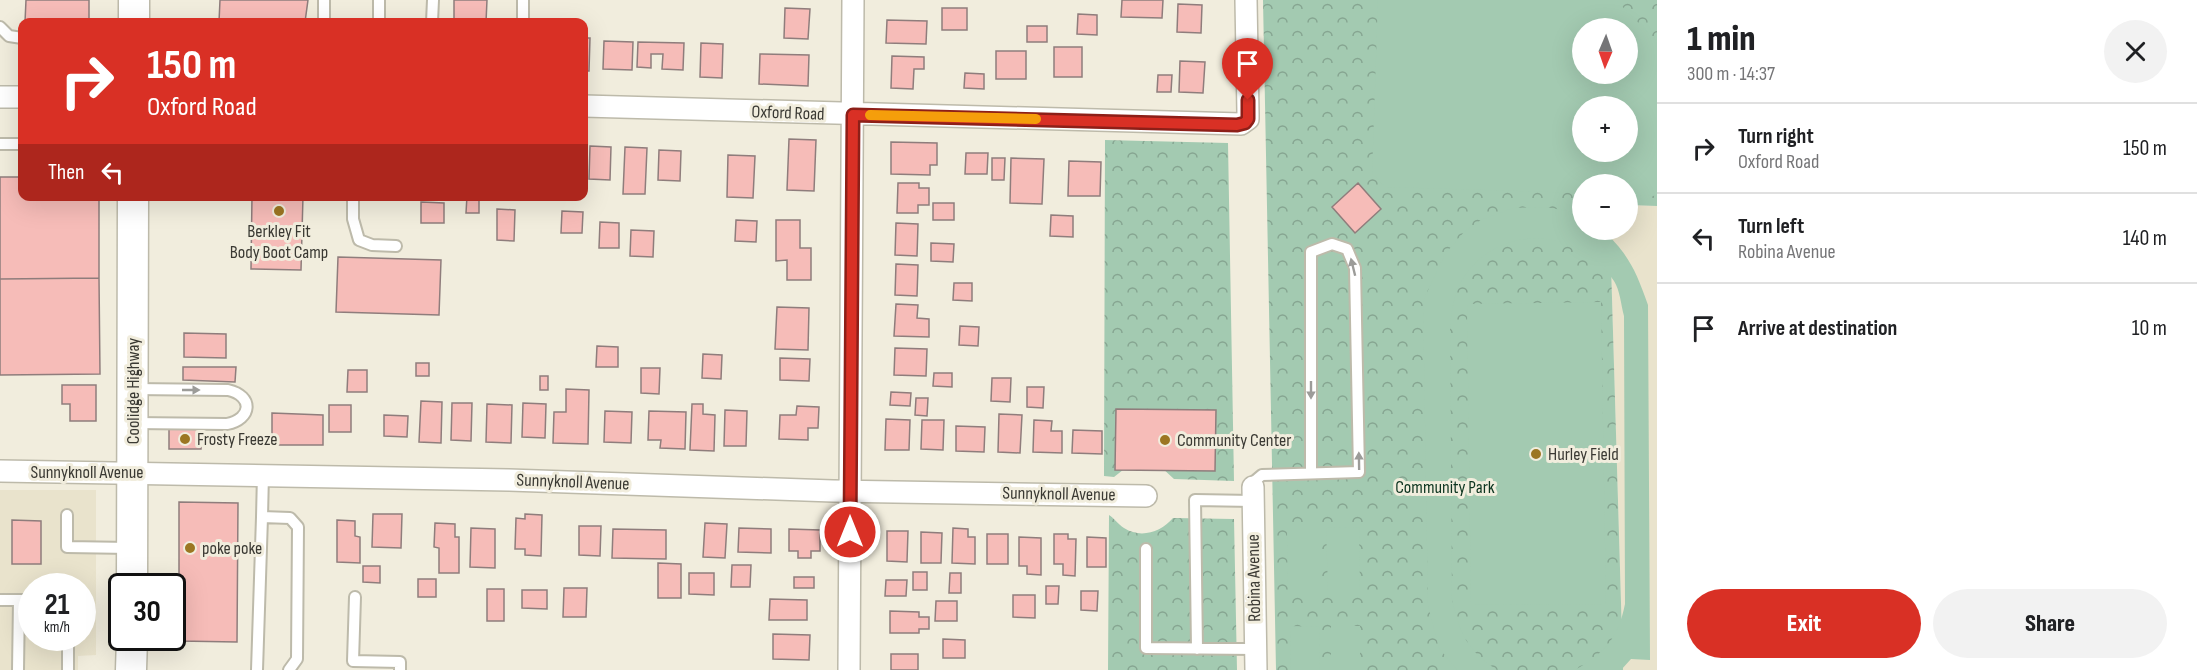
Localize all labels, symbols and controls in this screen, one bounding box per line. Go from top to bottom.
north arrow [1572,18,1638,84]
map controls [1572,18,1638,240]
text: 1 min [1687,18,1755,61]
button: close [2104,20,2167,83]
pin [1222,38,1273,100]
text: 150 m [147,40,236,91]
icon: right [48,42,126,120]
icon: arrive [1231,47,1264,80]
text: 300 m · 14:37 [1687,62,1775,86]
text: Oxford Road [147,91,257,123]
button: + [1572,96,1638,162]
street label: Oxford Road [751,101,825,125]
text: Turn right [1738,123,1814,150]
icon: right [1687,132,1720,165]
text: 150 m [2123,135,2167,162]
text: Oxford Road [1738,150,1819,174]
icon: left [96,156,129,189]
text: Then [48,159,84,186]
button: − [1572,174,1638,240]
marker: Berkley Fit Body Boot Camp [272,204,286,218]
text: Turn left [1738,213,1804,240]
place label: Berkley Fit Body Boot Camp [230,221,328,263]
icon: left [1687,222,1720,255]
text: 140 m [2123,225,2167,252]
text: Robina Avenue [1738,240,1836,264]
one-way arrow [1347,258,1357,276]
icon: arrive [1687,312,1720,345]
text: Arrive at destination [1738,315,1897,342]
text: 10 m [2132,315,2167,342]
street label: Coolidge Highway [123,338,144,444]
one-way arrow [1306,381,1316,400]
one-way arrow [182,385,201,395]
place label: Frosty Freeze [197,429,278,450]
place label: Community Center [1177,430,1291,451]
marker: Frosty Freeze [178,432,192,446]
marker: Community Center [1158,433,1172,447]
place label: Hurley Field [1548,444,1619,465]
marker: Hurley Field [1529,447,1543,461]
one-way arrow [1354,451,1364,470]
street label: Sunnyknoll Avenue [30,462,144,483]
street label: Sunnyknoll Avenue [516,470,630,494]
park label: Community Park [1395,477,1495,498]
street label: Sunnyknoll Avenue [1002,483,1116,505]
position arrow [818,500,882,564]
street label: Robina Avenue [1243,534,1265,622]
place label: poke poke [202,538,262,559]
marker: poke poke [183,541,197,555]
speed limit sign: 30 [108,573,186,651]
text: 21 [45,587,69,623]
button: Exit [1687,589,1921,658]
button: Share [1933,589,2167,658]
text: km/h [44,618,70,637]

